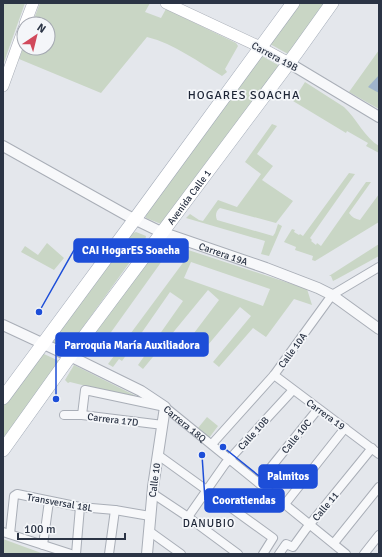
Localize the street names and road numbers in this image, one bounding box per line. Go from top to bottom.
street label: Carrera 19B [249,40,300,74]
street label: Avenida Calle 1 [165,168,214,227]
street label: Carrera 19A [197,240,249,268]
street label: Calle 10A [276,331,310,371]
street label: Carrera 19 [304,397,347,433]
street label: Carrera 18Q [161,403,209,445]
street label: Carrera 17D [87,411,139,429]
street label: Calle 10B [236,415,272,453]
street label: Calle 10C [279,417,314,456]
street label: Calle 10 [147,462,163,498]
street label: Calle 11 [310,489,342,524]
street label: Transversal 18L [26,491,94,515]

